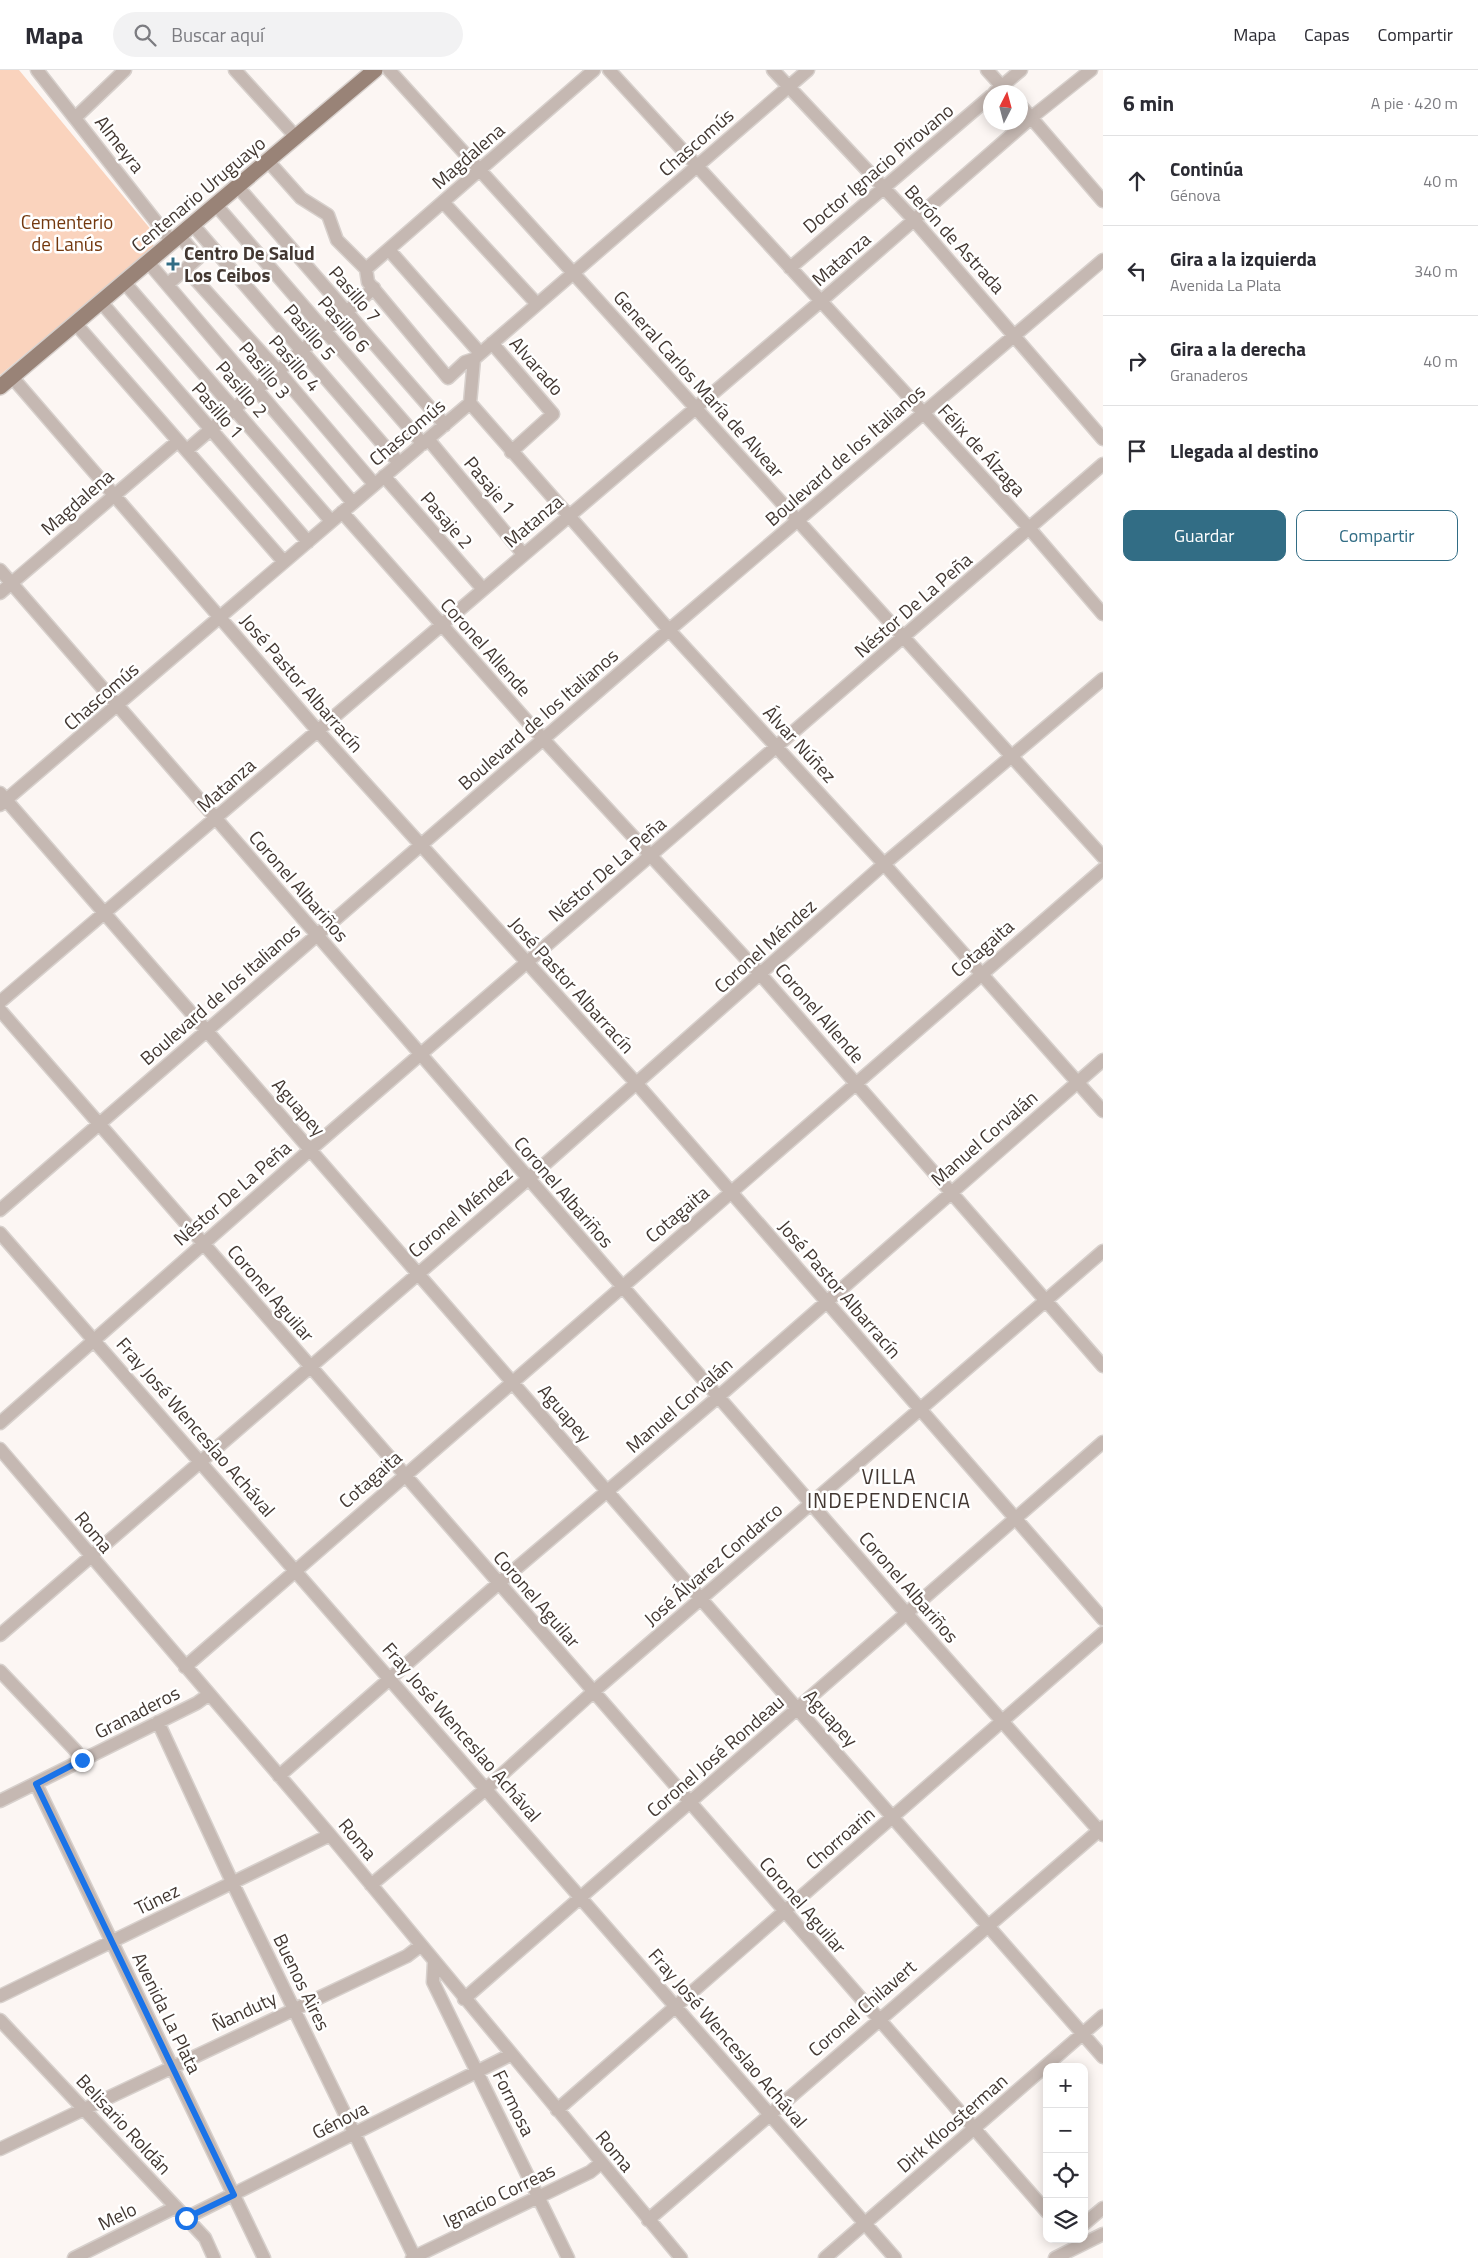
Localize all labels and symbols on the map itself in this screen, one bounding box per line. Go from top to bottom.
north arrow [983,85,1028,130]
street label: Doctor Ignacio Pirovano [796,96,959,239]
street label: Chascomús [651,100,740,183]
street label: Almeyra [89,109,153,179]
street label: Magdalena [425,115,511,196]
street label: Centenario Uruguayo [124,129,271,259]
street label: Berón de Astrada [898,178,1013,300]
park label: Cementerio de Lanús [21,207,113,258]
street label: Matanza [805,224,877,293]
place label: Centro De Salud Los Ceibos [184,238,315,289]
marker: Centro De Salud Los Ceibos [166,257,180,271]
street label: Pasillo 7 [322,259,388,329]
street label: General Carlos María de Alvear [607,283,792,484]
street label: Pasillo 6 [311,289,377,359]
street label: Pasillo 5 [277,297,343,367]
street label: Pasillo 4 [262,328,328,398]
street label: Alvarado [503,330,571,402]
street label: Pasillo 3 [233,335,298,405]
street label: Pasillo 2 [209,354,275,424]
street label: Pasillo 1 [185,375,251,445]
street label: Boulevard de los Italianos [758,377,931,532]
street label: Chascomús [362,391,451,472]
street label: Félix de Álzaga [932,397,1033,503]
street label: Pasaje 1 [458,449,523,520]
street label: Magdalena [34,461,120,542]
street label: Pasaje 2 [414,485,481,555]
street label: Matanza [497,487,569,554]
street label: Néstor De La Peña [847,545,978,664]
street label: Coronel Allende [434,591,539,703]
street label: José Pastor Albarracín [234,607,371,758]
street label: Boulevard de los Italianos [451,641,624,796]
street label: Chascomús [56,654,145,737]
street label: Álvar Núñez [757,699,844,789]
street label: Matanza [190,750,262,819]
street label: Néstor De La Peña [541,809,672,928]
street label: Coronel Albariños [243,823,356,948]
street label: Coronel Méndez [707,892,822,1000]
street label: José Pastor Albarracín [503,910,642,1060]
street label: Cotagaita [944,911,1020,983]
street label: Boulevard de los Italianos [133,916,306,1071]
street label: Coronel Allende [769,956,872,1069]
street label: Aguapey [266,1071,333,1142]
street label: Manuel Corvalán [924,1083,1043,1192]
street label: Coronel Albariños [508,1129,621,1254]
street label: Néstor De La Peña [166,1133,297,1252]
street label: Coronel Méndez [401,1159,518,1264]
street label: Cotagaita [638,1178,715,1249]
street label: José Pastor Albarracín [772,1213,909,1364]
street label: Coronel Aguilar [221,1238,322,1348]
street label: Fray José Wenceslao Achával [110,1330,283,1523]
street label: Manuel Corvalán [619,1350,738,1459]
street label: Aguapey [532,1377,599,1448]
street label: Cotagaita [332,1442,408,1514]
district label: VILLA INDEPENDENCIA [807,1460,971,1516]
street label: José Álvarez Condarco [637,1495,788,1632]
street label: Roma [68,1504,121,1559]
street label: Coronel Albariños [853,1524,966,1649]
street label: Coronel Aguilar [487,1544,588,1654]
street label: Fray José Wenceslao Achával [376,1635,549,1828]
street label: Granaderos [89,1678,185,1745]
street label: Aguapey [797,1682,865,1753]
street label: Coronel José Rondeau [639,1688,790,1824]
route end [71,1749,94,1772]
street label: Chorroarin [798,1799,881,1876]
street label: Roma [332,1811,385,1866]
street label: Coronel Aguilar [753,1850,854,1960]
street label: Túnez [129,1875,184,1922]
street label: Buenos Aires [266,1928,339,2035]
street label: Fray José Wenceslao Achával [642,1941,815,2134]
street label: Avenida La Plata [126,1947,210,2079]
street label: Coronel Chilavert [801,1952,922,2063]
street label: Ñanduty [207,1983,281,2038]
street label: Formosa [486,2065,543,2141]
street label: Dirk Kloosterman [890,2066,1014,2179]
street label: Belisario Roldán [70,2067,179,2181]
street label: Génova [307,2093,373,2146]
street label: Roma [589,2123,642,2178]
street label: Ignacio Correas [438,2155,560,2234]
street label: Melo [92,2194,141,2237]
route start [175,2207,198,2230]

